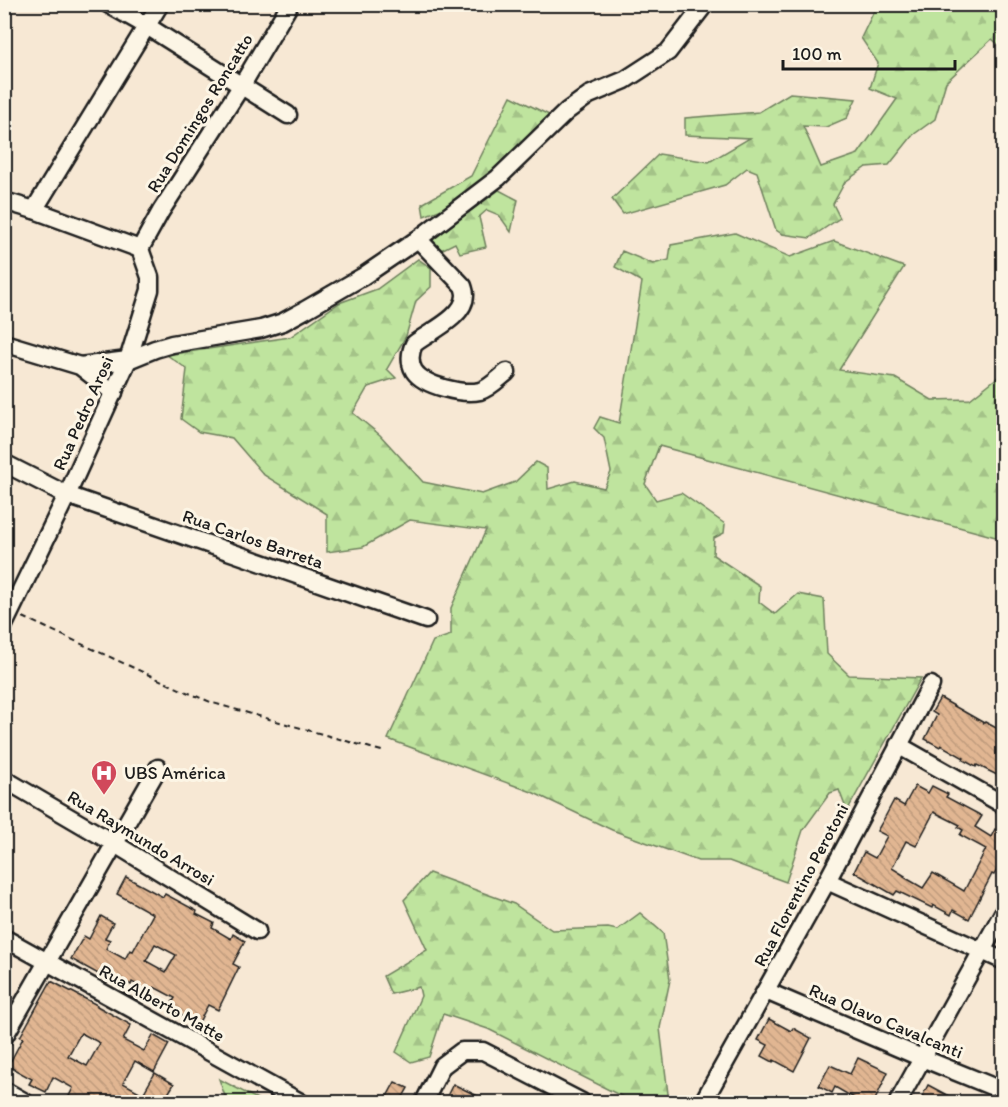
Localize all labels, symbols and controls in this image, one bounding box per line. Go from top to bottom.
street label: Rua Domingos Roncatto [142,29,258,197]
scale bar [783,33,956,71]
text: 100 m [792,43,842,65]
street label: Rua Pedro Arosi [48,352,118,474]
street label: Rua Carlos Barreta [180,505,327,574]
hospital icon: UBS América [89,758,119,796]
place label: UBS América [124,762,226,784]
street label: Rua Raymundo Arrosi [63,785,219,891]
street label: Rua Florentino Perotoni [749,800,853,970]
street label: Rua Alberto Matte [95,959,229,1047]
street label: Rua Olavo Cavalcanti [806,979,966,1063]

